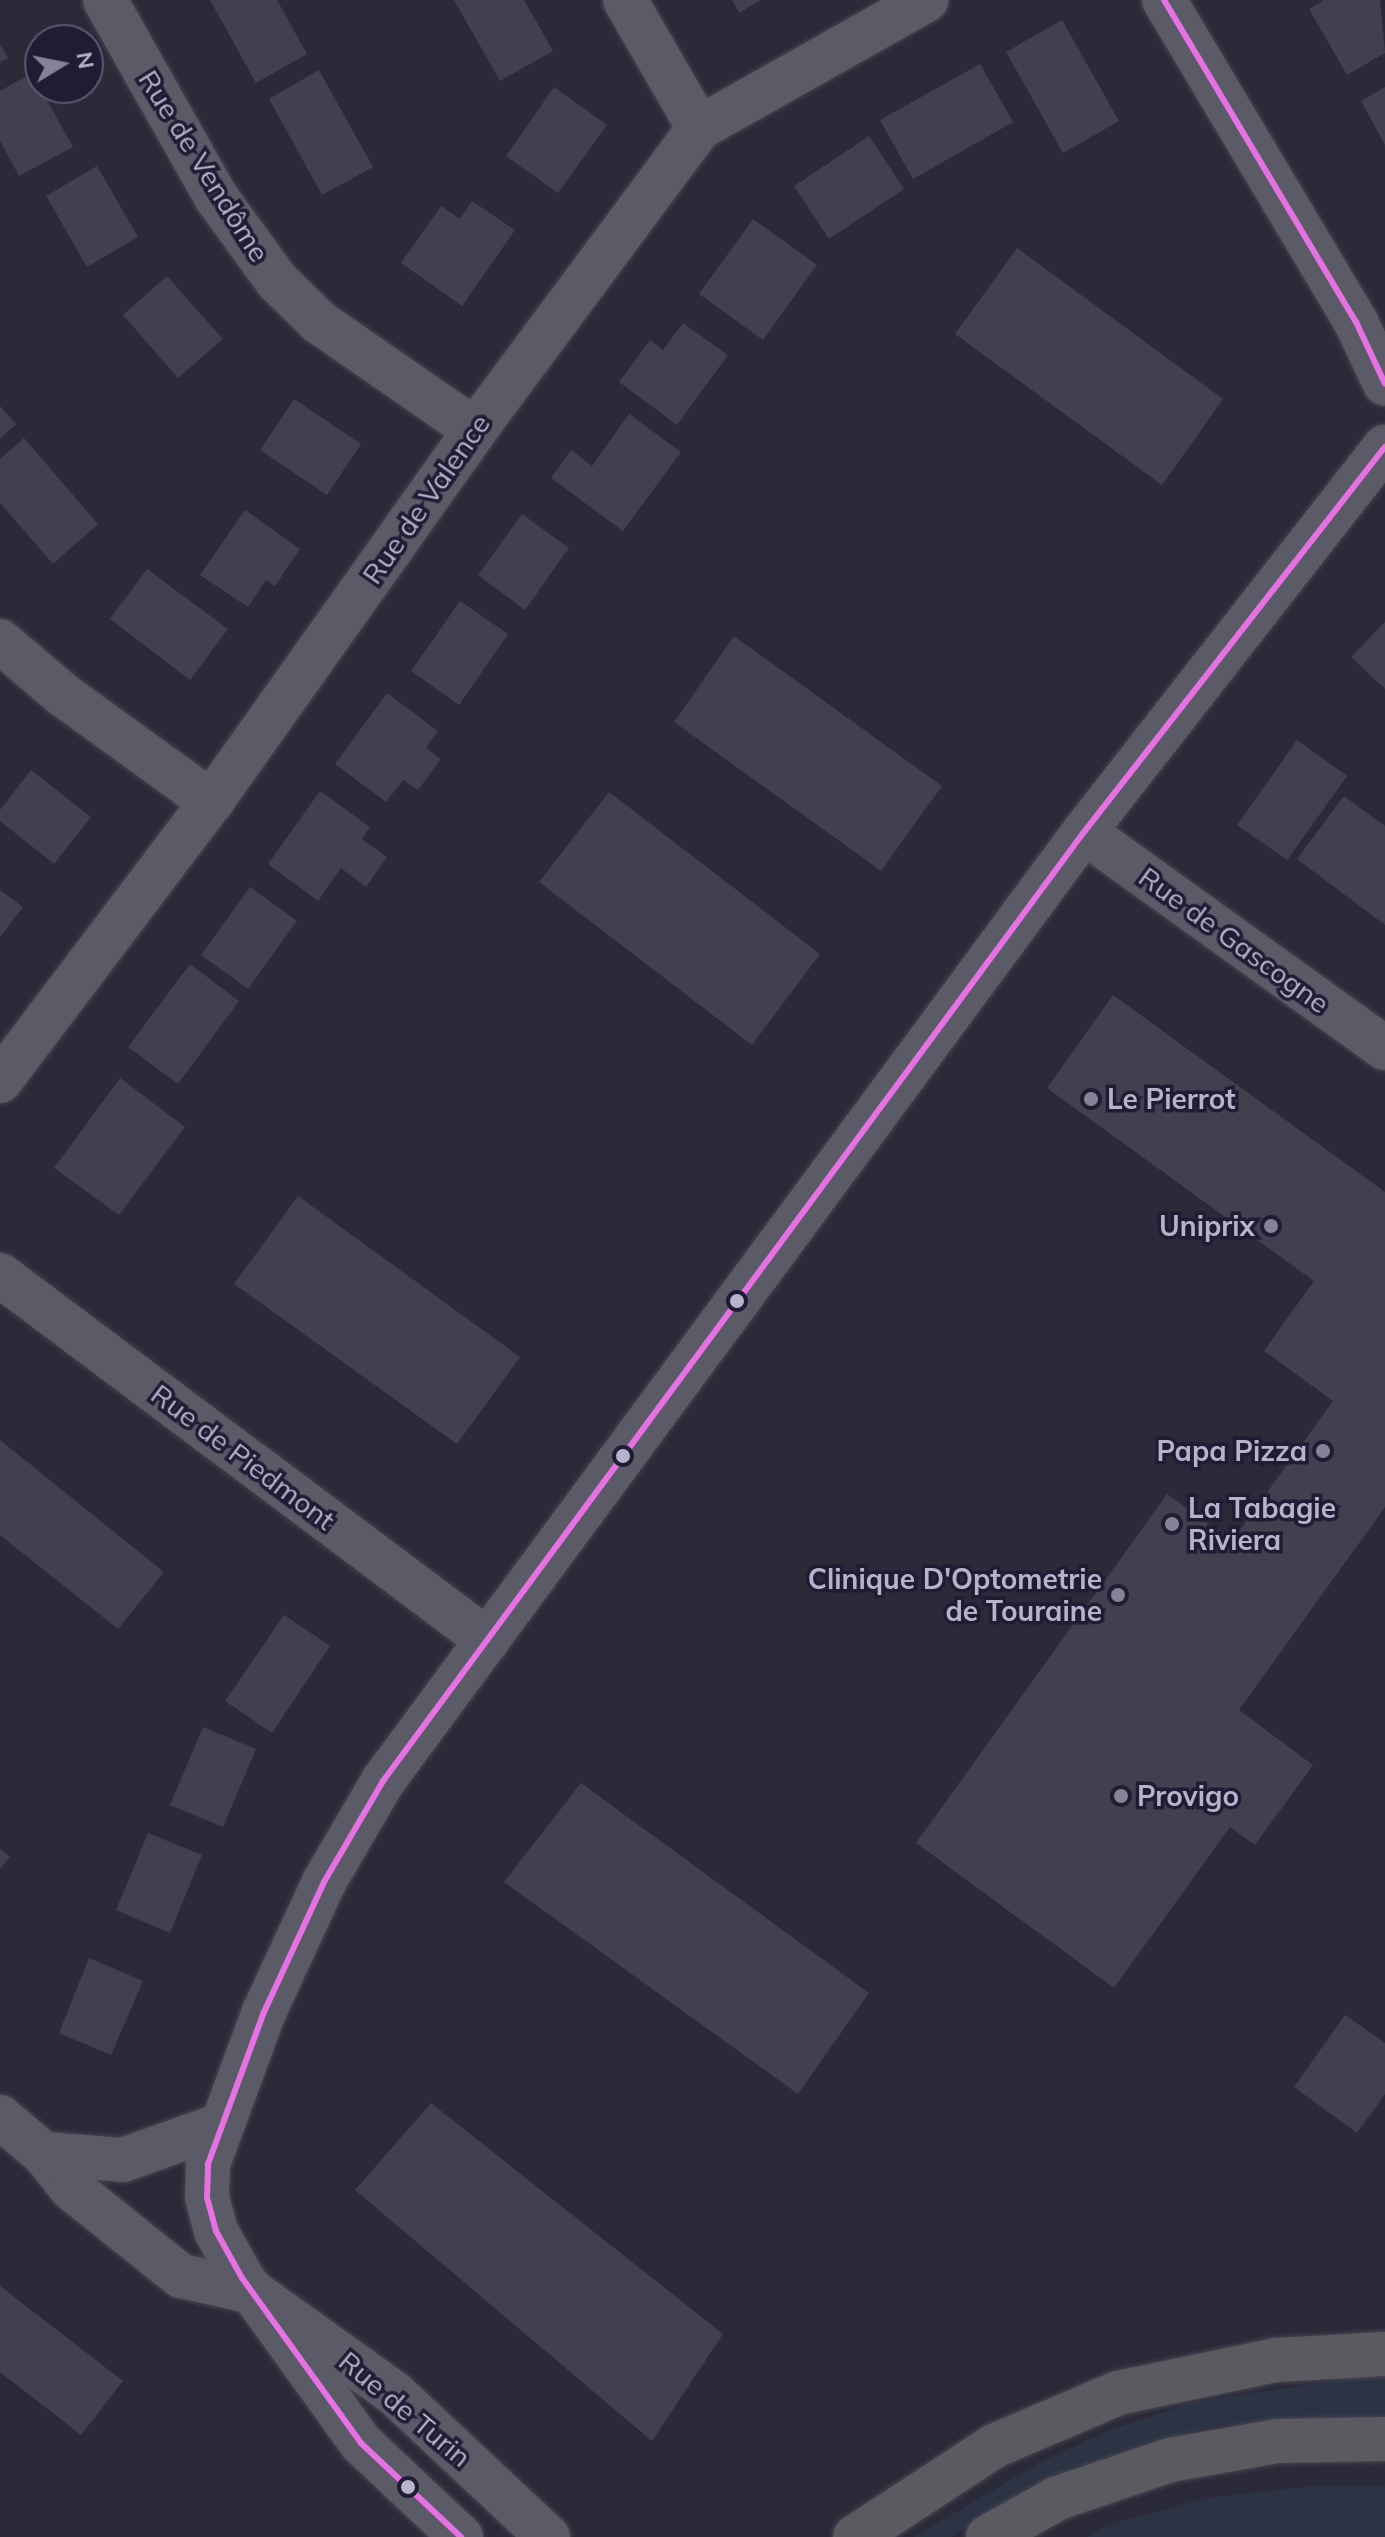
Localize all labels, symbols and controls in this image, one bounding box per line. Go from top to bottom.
north arrow [24,24,104,104]
text: N [70,50,101,71]
street label: Rue de Vendôme [132,64,276,268]
street label: Rue de Valence [355,408,497,590]
street label: Rue de Gascogne [1132,860,1336,1020]
place label: Le Pierrot [1107,1082,1236,1116]
marker: Le Pierrot [1082,1090,1100,1108]
place label: Uniprix [1159,1209,1255,1243]
marker: Uniprix [1262,1217,1280,1235]
unlabelled marker [729,1293,745,1309]
street label: Rue de Piedmont [145,1377,341,1537]
place label: Papa Pizza [1157,1434,1307,1468]
marker: Papa Pizza [1314,1442,1332,1460]
unlabelled marker [615,1448,631,1464]
place label: La Tabagie Riviera [1188,1491,1336,1557]
marker: La Tabagie Riviera [1163,1515,1181,1533]
place label: Clinique D'Optometrie de Touraine [808,1562,1102,1628]
marker: Clinique D'Optometrie de Touraine [1109,1586,1127,1604]
place label: Provigo [1137,1779,1239,1813]
marker: Provigo [1112,1787,1130,1805]
street label: Rue de Turin [332,2344,478,2474]
unlabelled marker [400,2479,416,2495]

